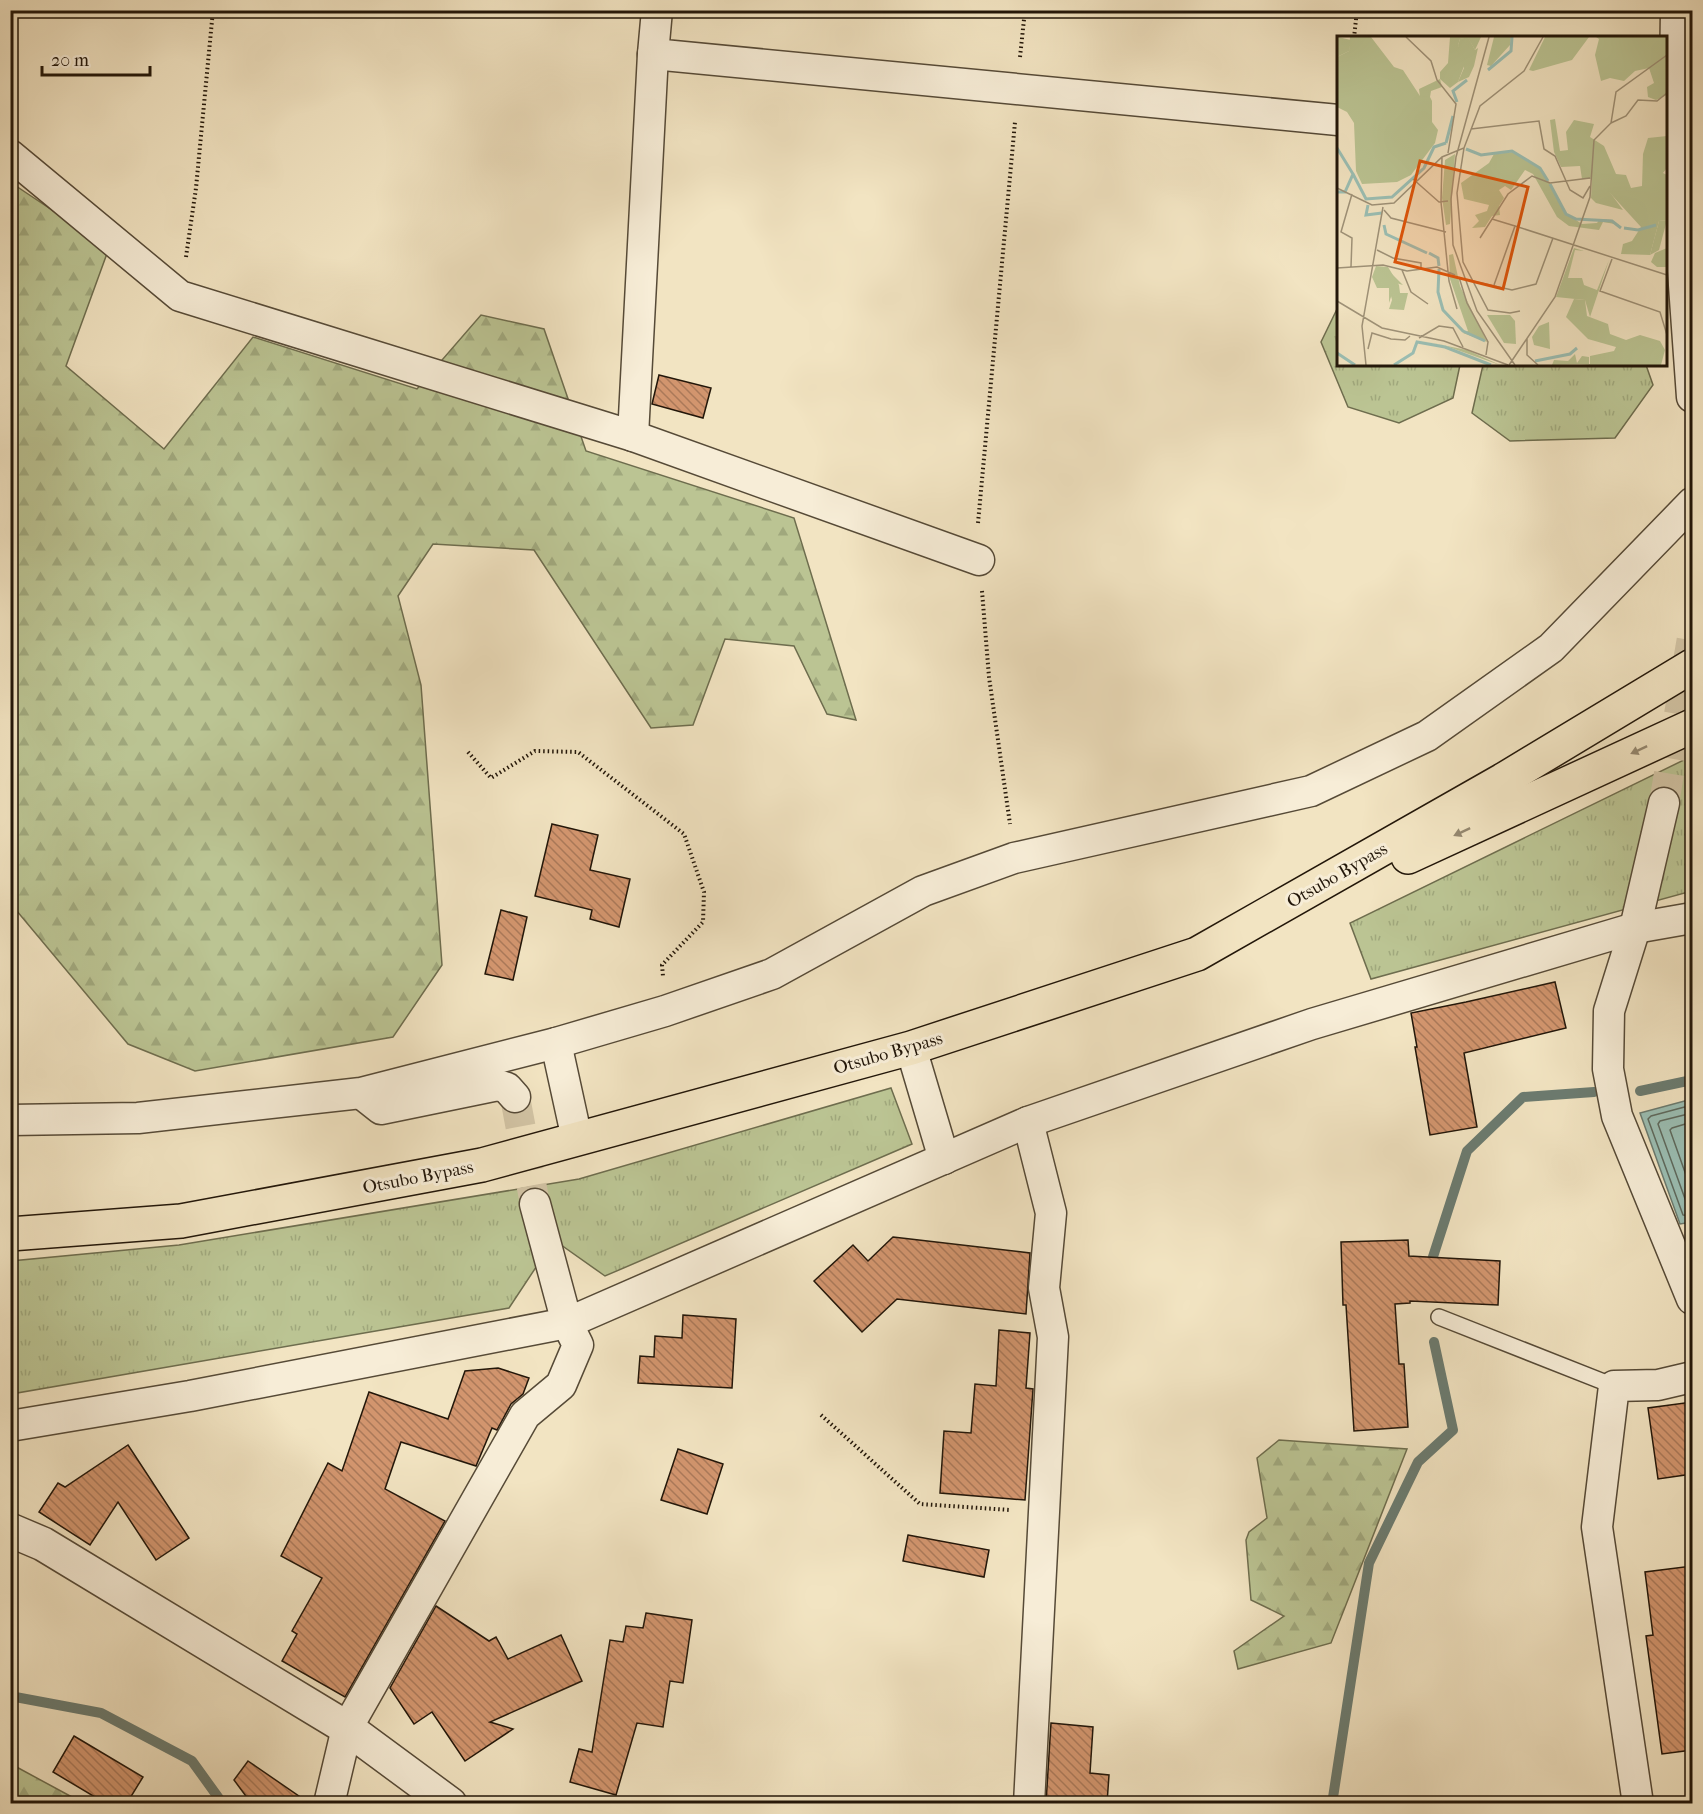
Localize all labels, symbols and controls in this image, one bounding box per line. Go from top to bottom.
inset map [1337,36,1667,366]
scale bar [42,39,150,77]
text: 20 m [51,50,89,71]
one-way arrow [1631,746,1648,755]
one-way arrow [1454,827,1471,836]
street label: Otsubo Bypass [1283,838,1392,913]
street label: Otsubo Bypass [831,1028,945,1079]
street label: Otsubo Bypass [361,1156,476,1199]

